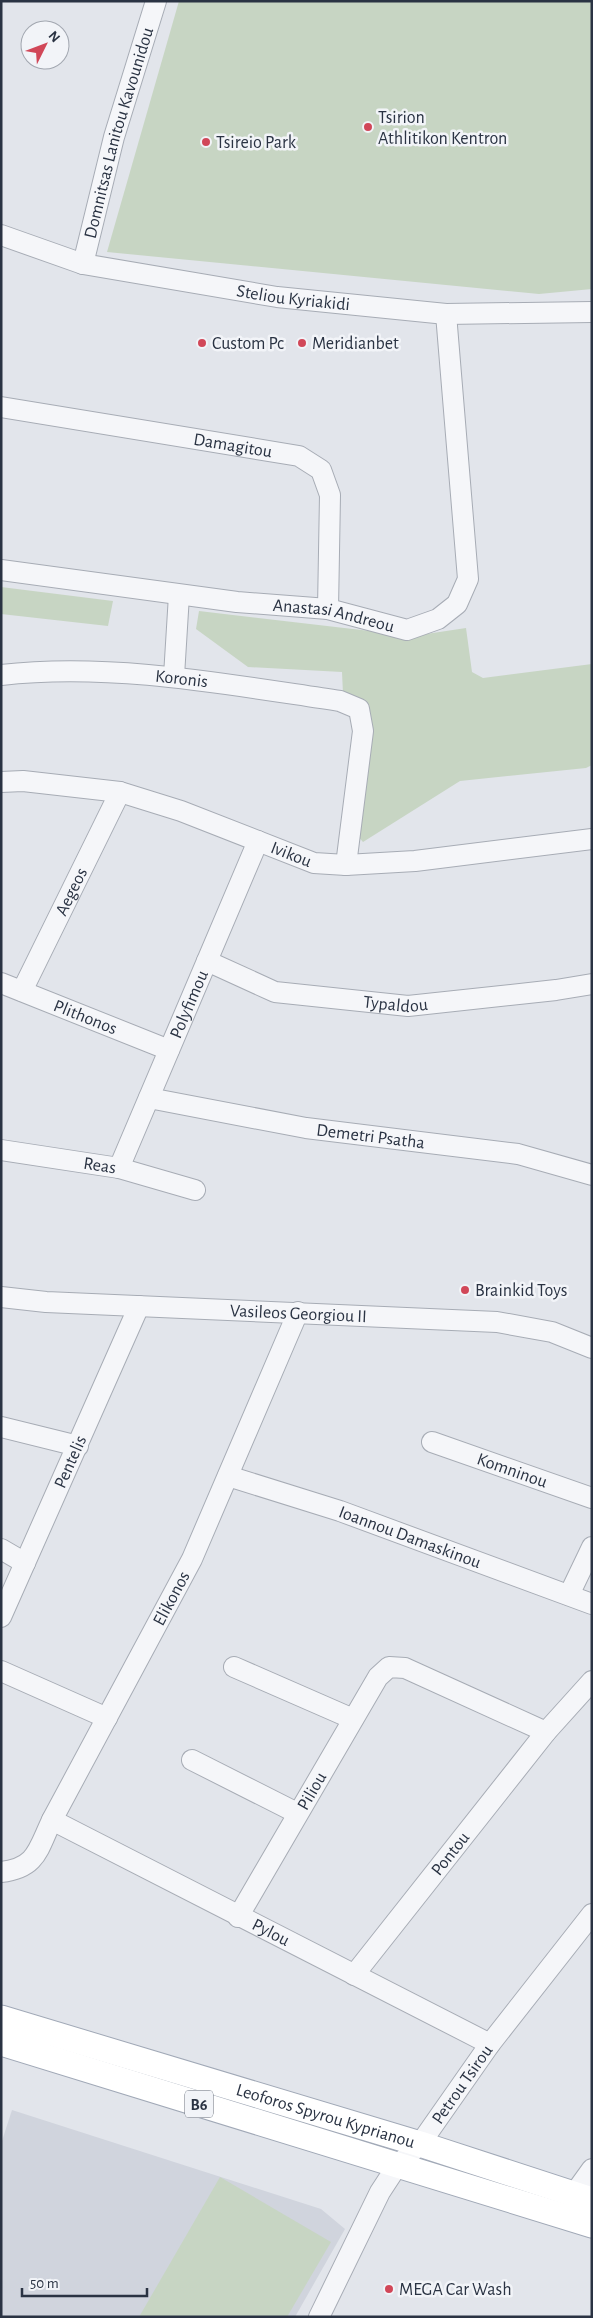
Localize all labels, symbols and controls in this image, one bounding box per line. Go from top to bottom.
north arrow [20,20,70,70]
street label: Domnitsas Lanitou Kavounidou [82,25,157,240]
text: N [45,29,62,45]
place label: Tsirion Athlitikon Kentron [378,109,507,148]
marker: Tsirion Athlitikon Kentron [362,121,374,133]
place label: Tsireio Park [216,134,297,152]
marker: Tsireio Park [200,136,212,148]
street label: Steliou Kyriakidi [235,282,351,314]
place label: Custom Pc [212,335,284,353]
place label: Meridianbet [312,335,399,353]
marker: Custom Pc [196,337,208,349]
marker: Meridianbet [296,337,308,349]
street label: Damagitou [192,431,273,461]
street label: Anastasi Andreou [272,597,396,636]
street label: Koronis [154,668,209,691]
street label: Ivikou [268,839,314,871]
street label: Aegeos [53,865,91,919]
street label: Polyfimou [167,968,212,1041]
street label: Typaldou [362,993,429,1016]
street label: Plithonos [51,997,120,1038]
street label: Demetri Psatha [315,1121,426,1152]
street label: Reas [82,1155,117,1177]
place label: Brainkid Toys [475,1282,568,1300]
marker: Brainkid Toys [459,1284,471,1296]
street label: Vasileos Georgiou II [230,1302,367,1326]
street label: Pentelis [51,1433,90,1491]
street label: Komninou [474,1450,549,1492]
street label: Ioannou Damaskinou [336,1503,483,1572]
street label: Elikonos [150,1568,194,1629]
street label: Piliou [294,1769,330,1813]
street label: Pontou [428,1829,473,1879]
street label: Pylou [249,1916,292,1950]
street label: Petrou Tsirou [429,2042,496,2128]
street label: Leoforos Spyrou Kyprianou [234,2081,417,2152]
road number: B6 [185,2090,213,2118]
scale bar [22,2266,148,2298]
text: 50 m [30,2276,59,2291]
place label: MEGA Car Wash [399,2281,512,2299]
marker: MEGA Car Wash [383,2283,395,2295]

